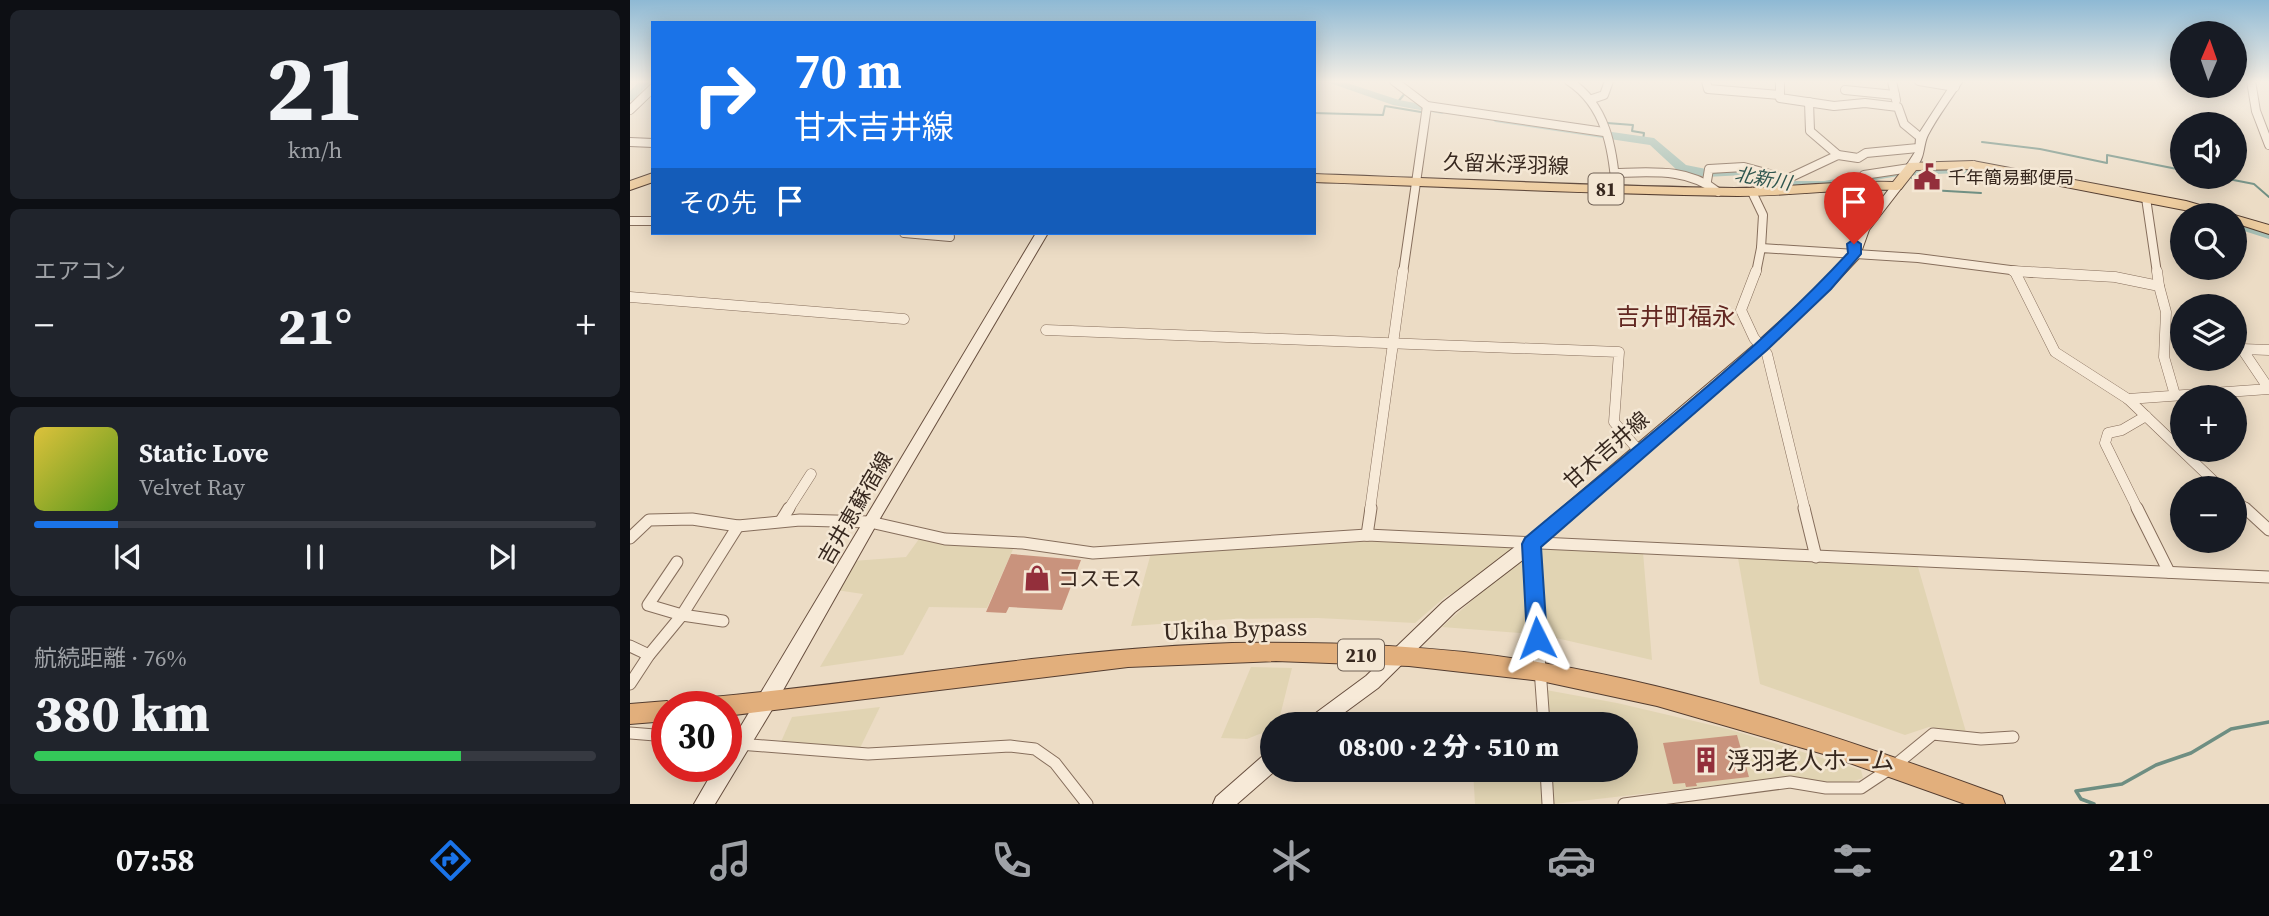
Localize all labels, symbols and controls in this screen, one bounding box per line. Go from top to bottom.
north arrow [2170,21,2247,98]
map controls [2170,21,2247,553]
text: 21 [266,26,364,150]
text: 70 m [794,37,902,104]
icon: right [679,49,770,140]
text: 甘木吉井線 [794,105,954,149]
button: sound [2170,112,2247,189]
text: km/h [288,134,342,166]
street label: 久留米浮羽線 [1443,147,1569,181]
water label: 北新川 [1733,160,1795,196]
public building icon: 千年簡易郵便局 [1912,162,1942,192]
place label: 千年簡易郵便局 [1948,165,2074,190]
pin [1824,172,1884,244]
road number: 81 [1588,174,1623,204]
icon: arrive [771,182,809,220]
icon: arrive [1835,183,1873,221]
text: その先 [679,185,757,221]
button: search [2170,203,2247,280]
text: エアコン [34,255,126,287]
text: 21° [278,290,352,361]
button: layers [2170,294,2247,371]
text: − [34,299,54,351]
text: + [576,299,596,351]
district label: 吉井町福永 [1616,300,1736,333]
button: + [2170,385,2247,462]
street label: 甘木吉井線 [1557,405,1655,495]
text: Static Love [139,435,268,471]
street label: 吉井恵蘇宿線 [811,446,899,570]
text: Velvet Ray [139,471,245,503]
button: − [2170,476,2247,553]
icon: previous [109,538,147,576]
icon: pause [296,538,334,576]
icon: next [483,538,521,576]
shop icon: コスモス [1022,563,1052,593]
place label: コスモス [1058,564,1142,593]
position arrow [1500,601,1574,675]
street label: Ukiha Bypass [1162,610,1308,648]
road number: 210 [1338,640,1384,670]
text: 航続距離 · 76% [34,642,187,674]
text: 380 km [34,677,210,748]
speed limit sign: 30 [651,691,742,782]
text: 08:00 · 2 分 · 510 m [1339,729,1559,765]
place label: 浮羽老人ホーム [1727,744,1894,777]
building icon: 浮羽老人ホーム [1691,745,1721,775]
icon: directions [426,836,475,885]
icon: music [706,836,755,885]
icon: phone [987,836,1036,885]
icon: climate [1267,836,1316,885]
icon: car [1547,836,1596,885]
icon: filters [1828,836,1877,885]
text: 07:58 [116,838,195,882]
text: 21° [2108,838,2153,882]

